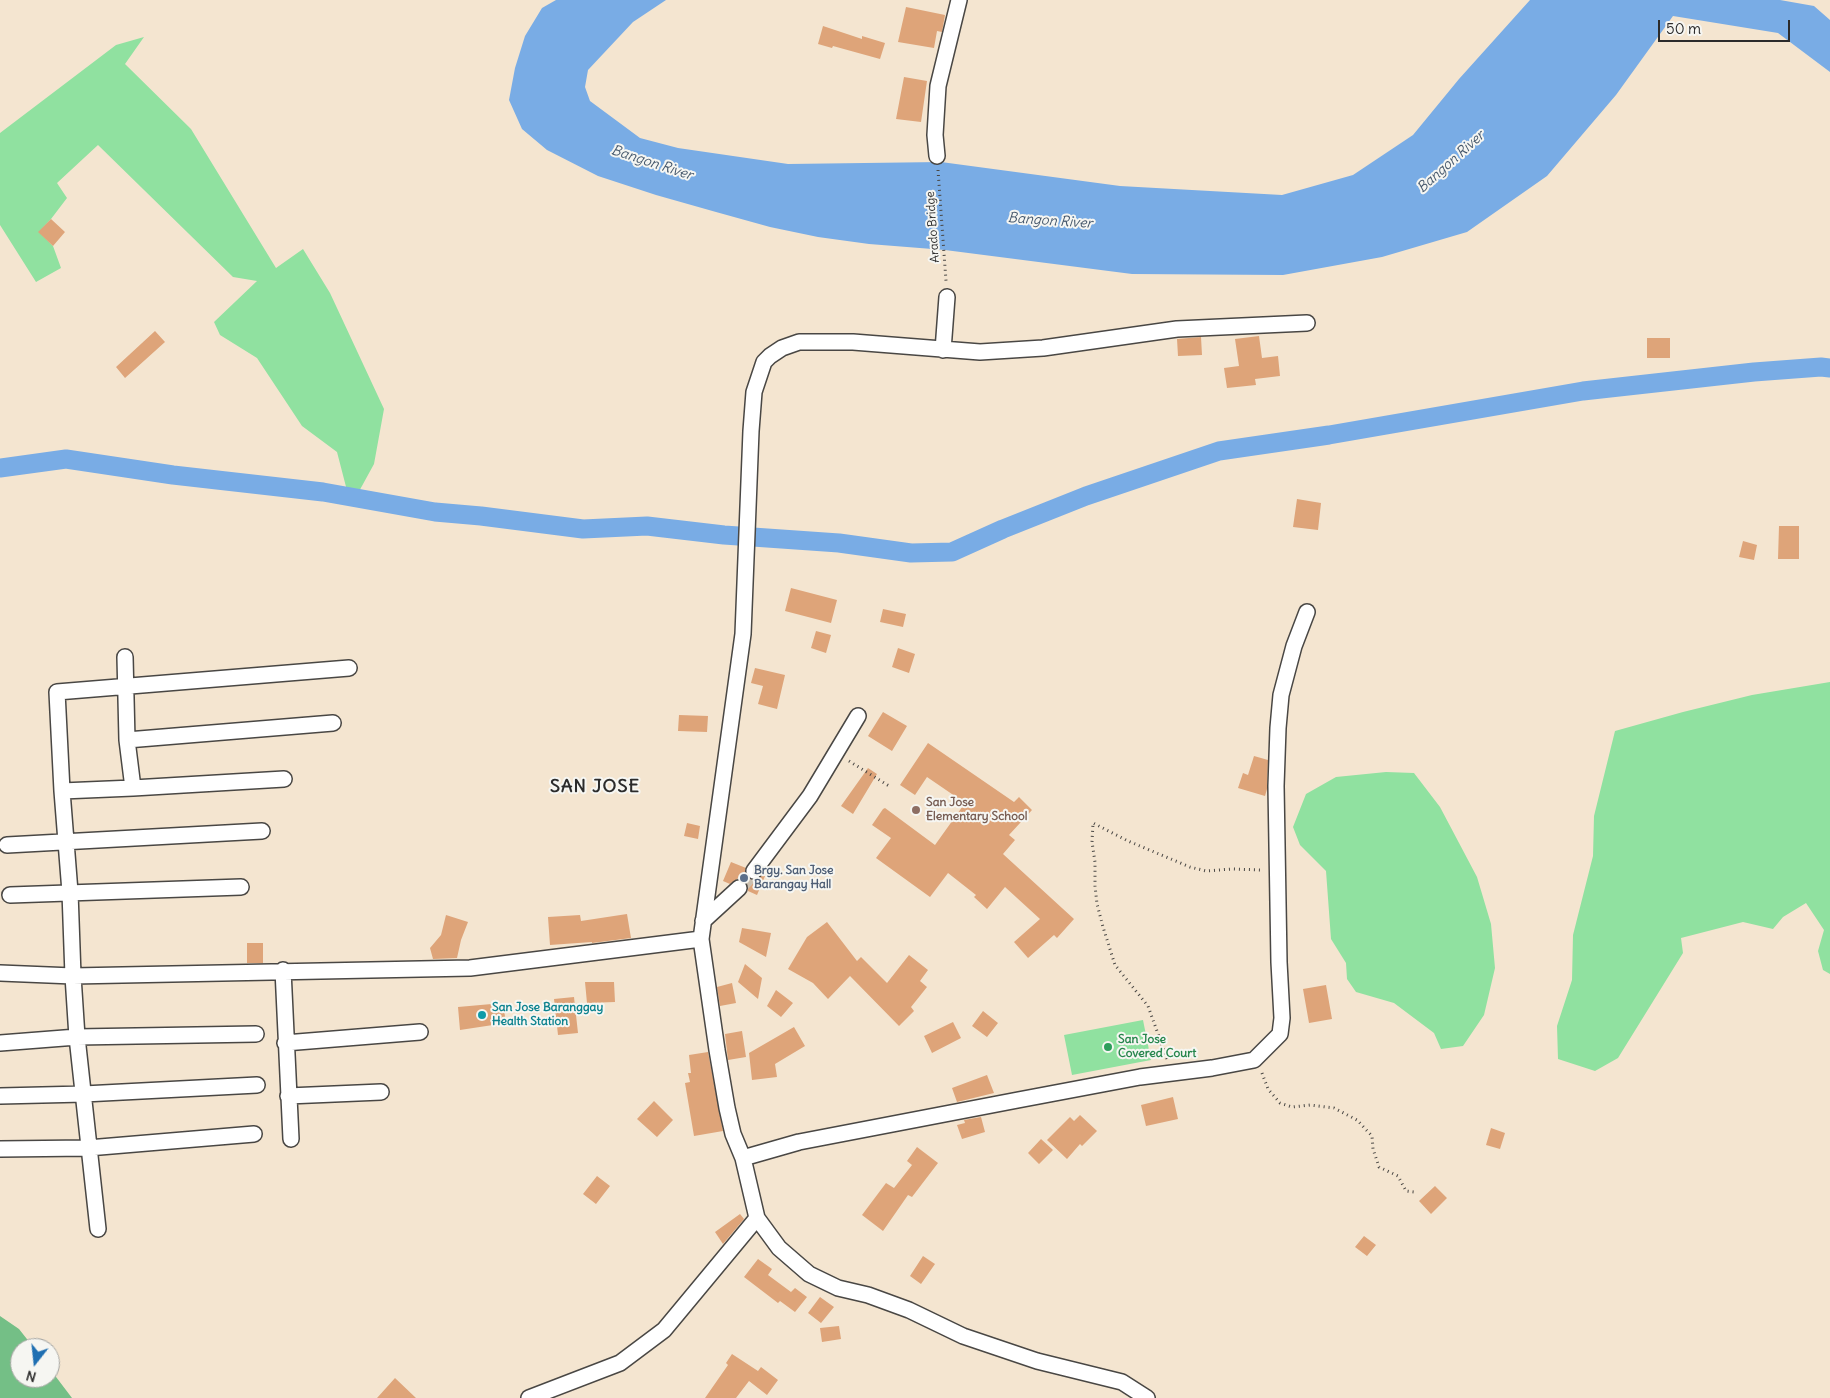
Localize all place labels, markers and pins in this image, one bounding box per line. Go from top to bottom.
place label: San Jose Elementary School [926,796,1027,824]
marker: San Jose Elementary School [910,804,922,816]
place label: Brgy. San Jose Barangay Hall [754,864,834,892]
marker: Brgy. San Jose Barangay Hall [738,872,750,884]
place label: San Jose Baranggay Health Station [492,1001,603,1029]
marker: San Jose Baranggay Health Station [476,1009,488,1021]
place label: San Jose Covered Court [1118,1033,1196,1061]
marker: San Jose Covered Court [1102,1041,1114,1053]

